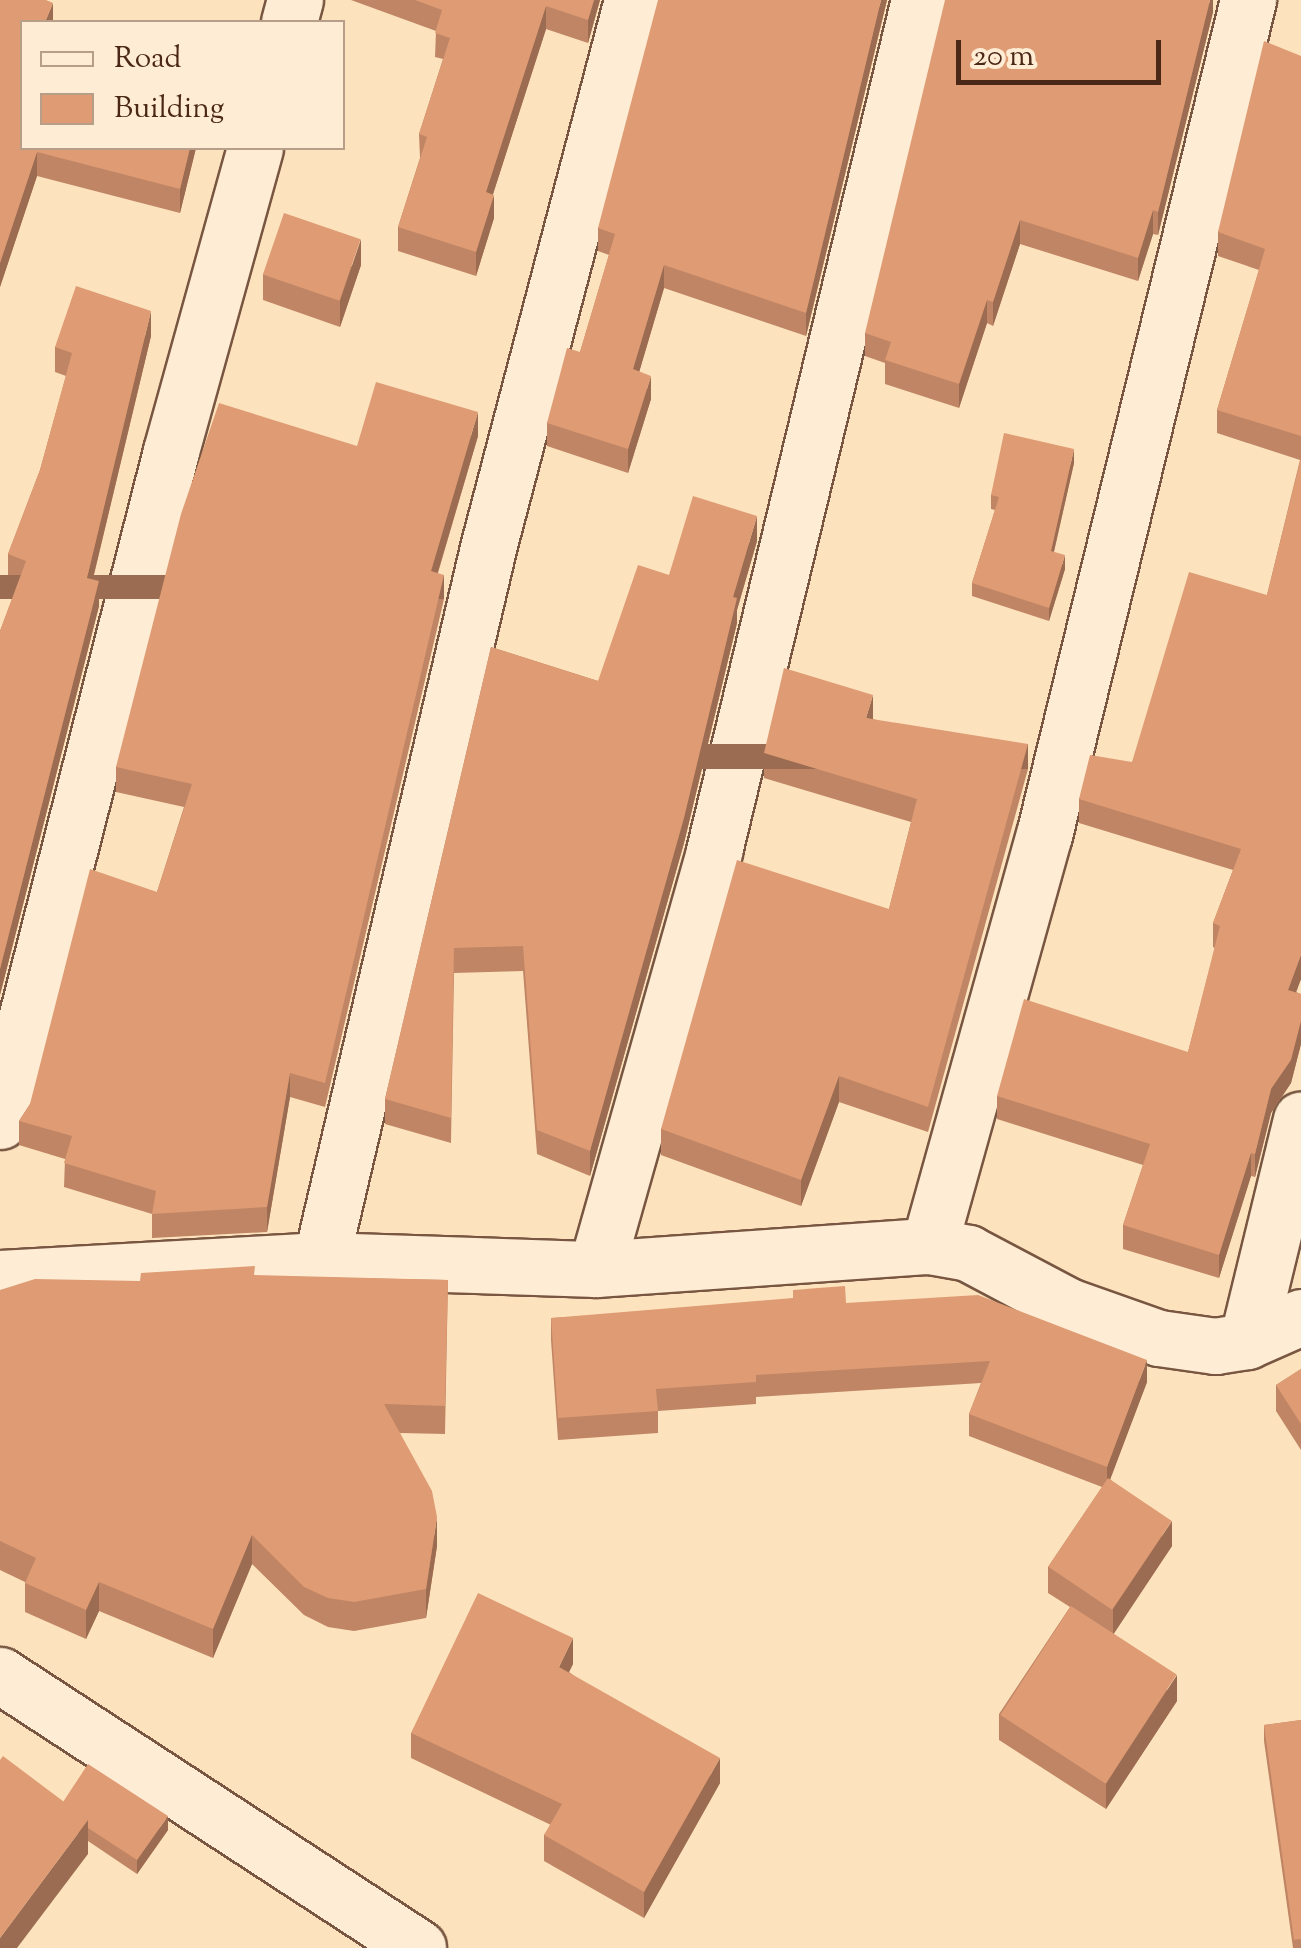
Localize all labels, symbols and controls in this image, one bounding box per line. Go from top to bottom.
legend [20,20,345,150]
scale bar [961,20,1166,82]
text: 20 m [973,36,1034,79]
text: Road [114,38,181,81]
text: Building [114,88,224,131]

